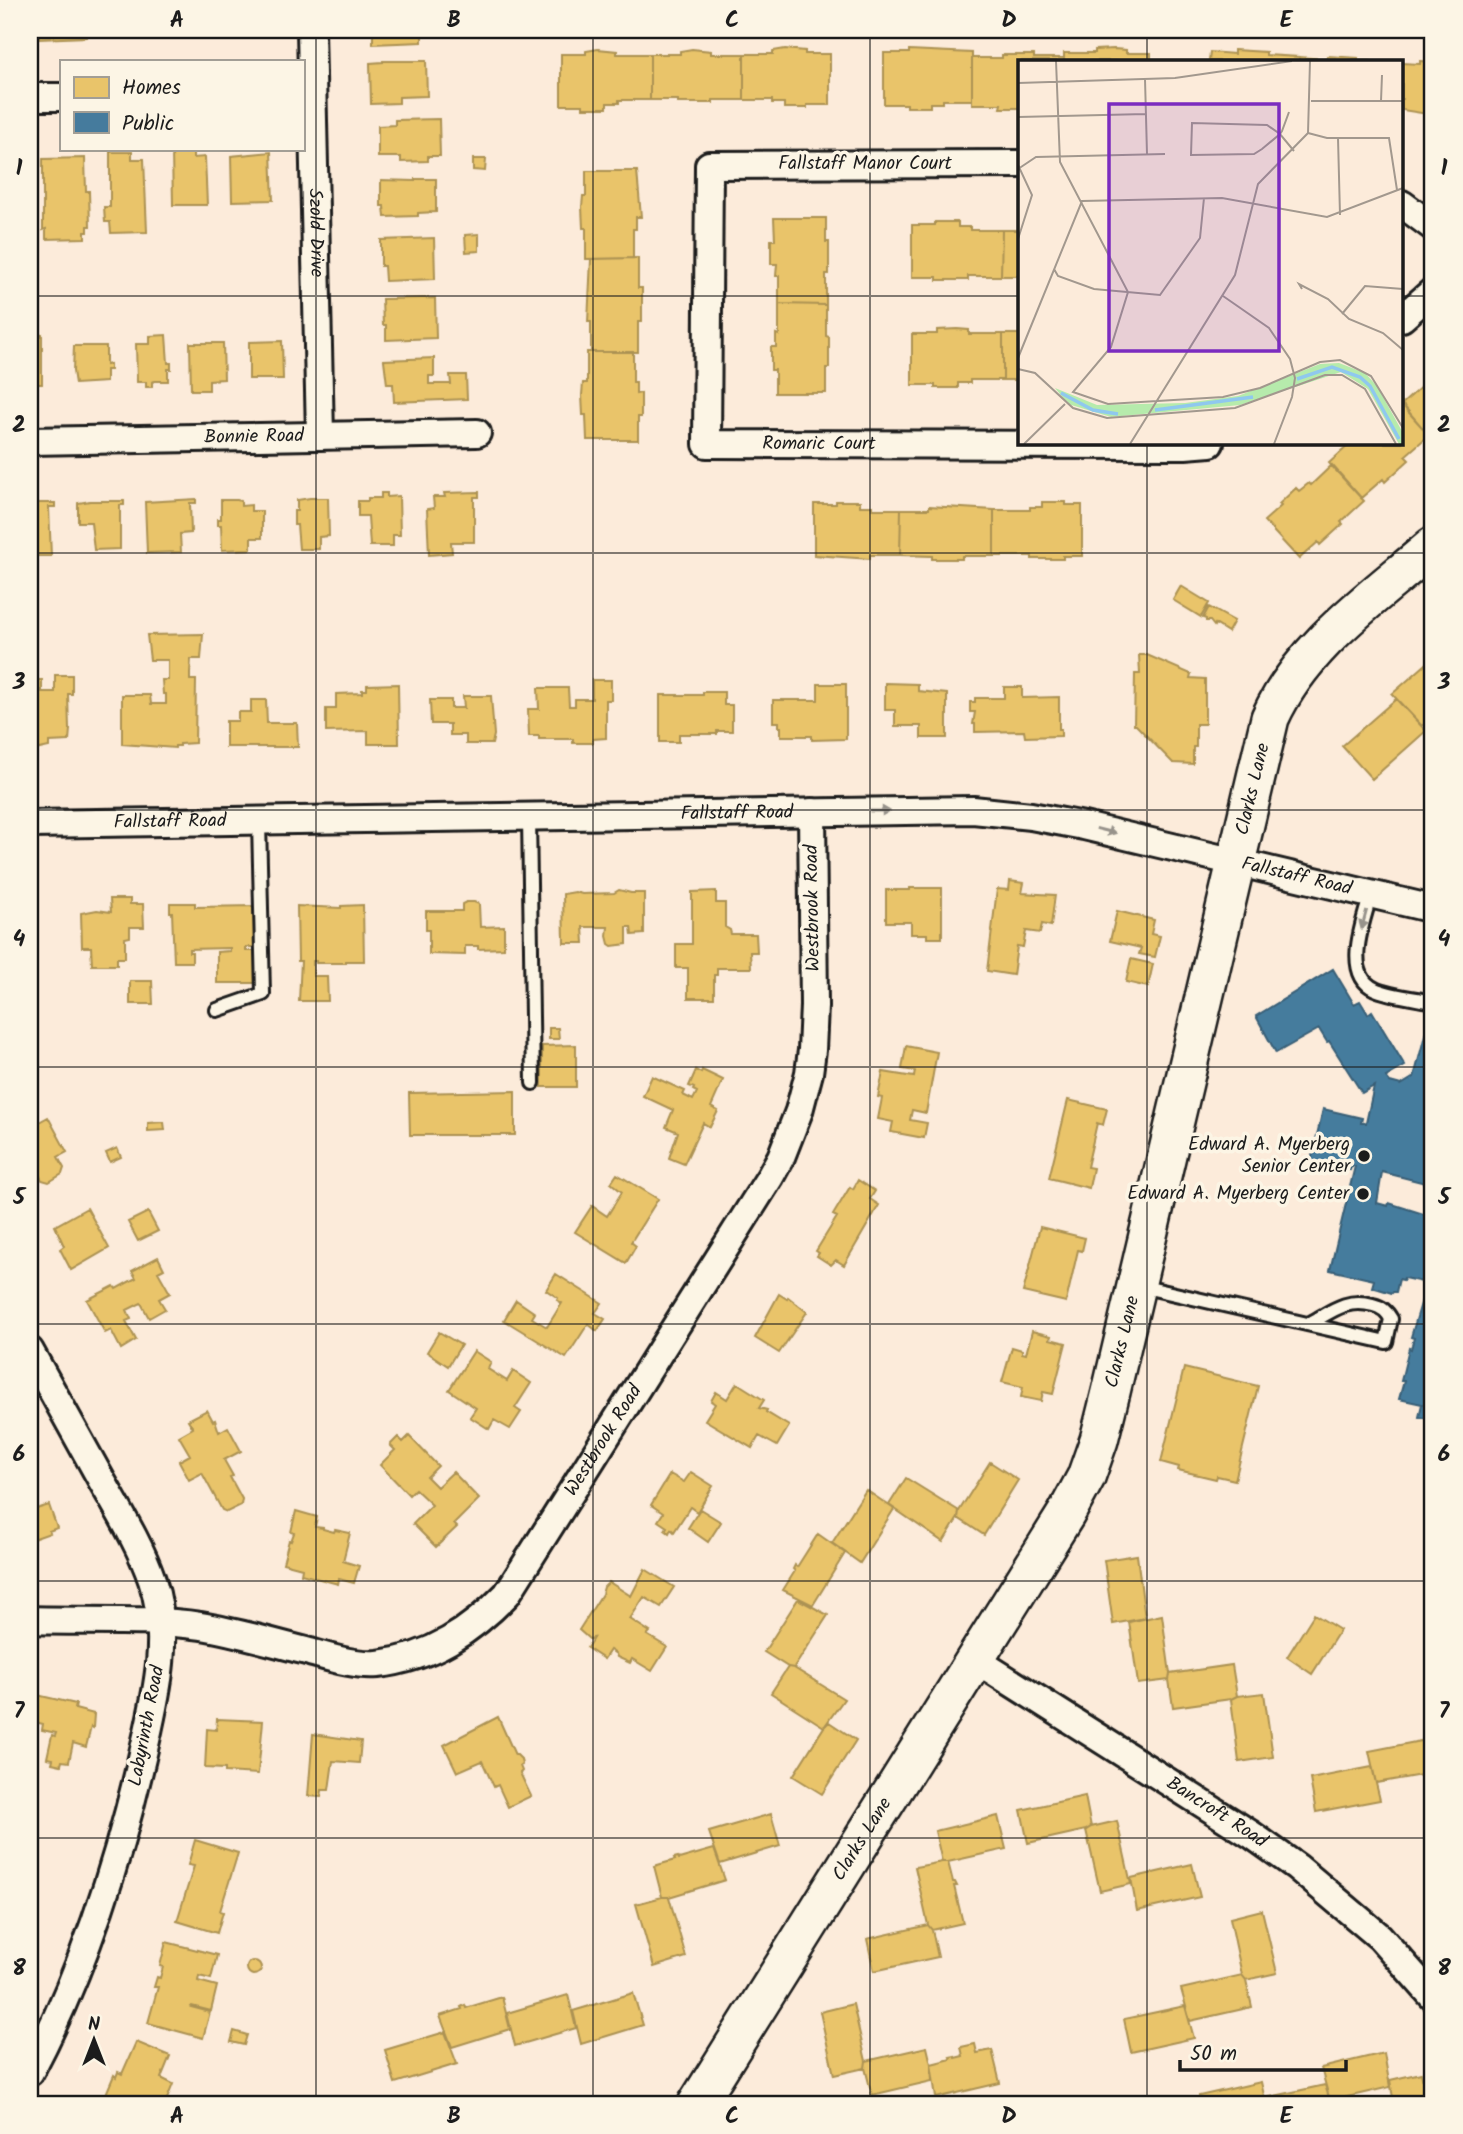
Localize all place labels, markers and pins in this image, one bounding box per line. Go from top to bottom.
place label: Edward A. Myerberg Senior Center [1188,1130,1352,1182]
marker: Edward A. Myerberg Senior Center [1356,1148,1372,1164]
place label: Edward A. Myerberg Center [1127,1179,1351,1209]
marker: Edward A. Myerberg Center [1355,1186,1371,1202]

